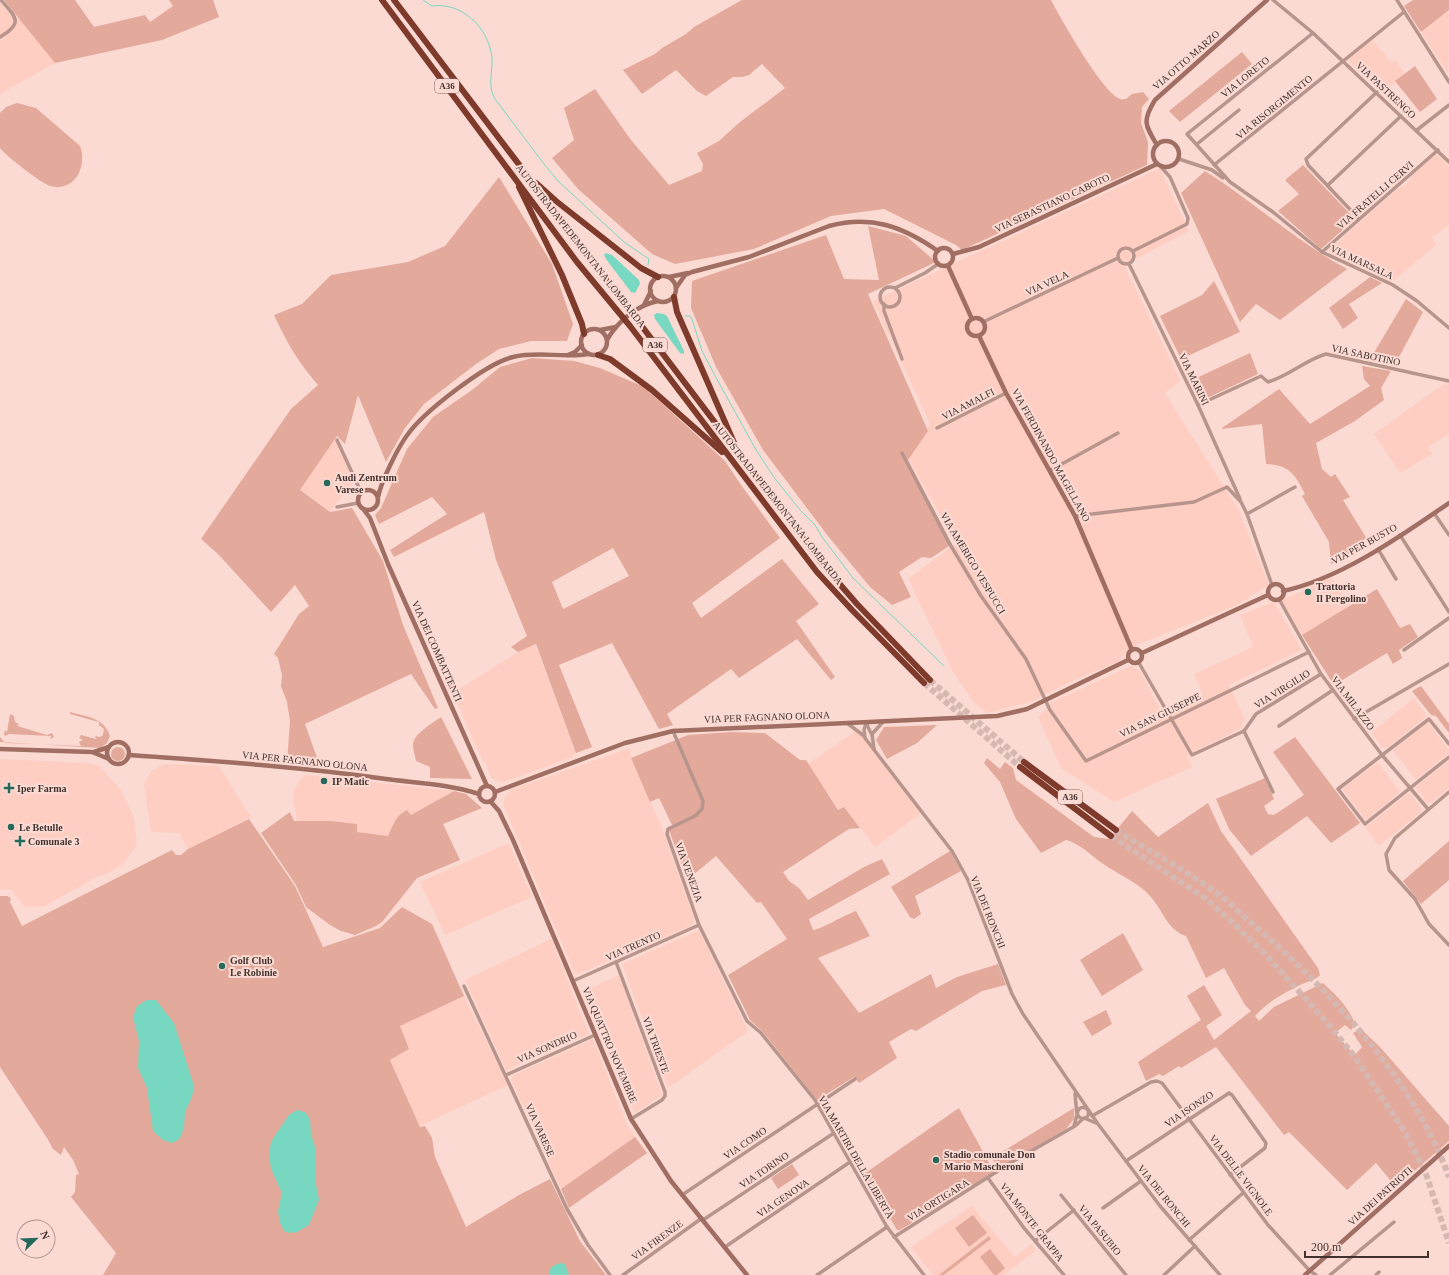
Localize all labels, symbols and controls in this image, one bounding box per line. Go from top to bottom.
street label: VIA OTTO MARZO [1150,28,1222,92]
street label: VIA LORETO [1219,54,1271,100]
street label: VIA PASTRENGO [1354,59,1418,121]
street label: VIA RISORGIMENTO [1234,73,1314,141]
road number: A36 [435,79,459,93]
street label: VIA FRATELLI CERVI [1335,159,1415,231]
street label: AUTOSTRADA PEDEMONTANA LOMBARDA [514,162,649,330]
street label: VIA SEBASTIANO CABOTO [993,172,1111,234]
street label: VIA MARSALA [1329,243,1396,282]
street label: VIA VELA [1024,268,1071,298]
road number: A36 [643,338,667,352]
street label: VIA SABOTINO [1330,342,1402,368]
street label: VIA MARINI [1177,351,1211,407]
street label: VIA AMALFI [940,386,996,422]
street label: VIA FERDINANDO MAGELLANO [1010,386,1092,524]
street label: AUTOSTRADA PEDEMONTANA LOMBARDA [711,419,846,587]
place label: Audi Zentrum Varese [335,472,398,495]
marker: Audi Zentrum Varese [322,478,332,488]
street label: VIA AMERIGO VESPUCCI [938,510,1008,616]
street label: VIA PER BUSTO [1329,521,1399,567]
place label: Trattoria Il Pergolino [1316,581,1366,604]
marker: Trattoria Il Pergolino [1303,587,1313,597]
street label: VIA DEI COMBATTENTI [410,599,464,703]
street label: VIA VIRGILIO [1252,667,1312,711]
street label: VIA MILAZZO [1329,674,1377,732]
street label: VIA SAN GIUSEPPE [1118,691,1202,739]
street label: VIA PER FAGNANO OLONA [704,709,831,725]
street label: VIA PER FAGNANO OLONA [242,749,369,773]
marker: IP Matic [319,776,329,786]
place label: IP Matic [332,776,369,787]
marker: Iper Farma [4,783,14,793]
place label: Iper Farma [17,783,67,794]
road number: A36 [1058,790,1082,804]
marker: Le Betulle [6,822,16,832]
place label: Le Betulle [19,822,63,833]
marker: Comunale 3 [15,836,25,846]
place label: Comunale 3 [28,836,79,847]
street label: VIA VENEZIA [673,841,705,904]
street label: VIA DEI RONCHI [968,874,1008,950]
street label: VIA TRENTO [604,929,662,963]
place label: Golf Club Le Robinie [230,955,278,978]
marker: Golf Club Le Robinie [217,961,227,971]
street label: VIA QUATTRO NOVEMBRE [581,985,639,1105]
street label: VIA TRIESTE [641,1015,671,1075]
street label: VIA SONDRIO [515,1029,579,1065]
street label: VIA ISONZO [1163,1089,1215,1129]
street label: VIA MARTIRI DELLA LIBERTÀ [816,1094,896,1221]
street label: VIA VARESE [523,1102,557,1158]
street label: VIA COMO [721,1125,769,1161]
street label: VIA DELLE VIGNOLE [1207,1133,1275,1217]
street label: VIA TORINO [737,1149,791,1191]
place label: Stadio comunale Don Mario Mascheroni [944,1149,1036,1172]
marker: Stadio comunale Don Mario Mascheroni [931,1155,941,1165]
street label: VIA DEI RONCHI [1135,1163,1193,1229]
street label: VIA DEI PATRIOTI [1346,1164,1414,1228]
street label: VIA GENOVA [755,1176,812,1220]
street label: VIA ORTIGARA [905,1176,972,1223]
street label: VIA MONTE GRAPPA [998,1181,1066,1264]
street label: VIA PASUBIO [1076,1203,1124,1257]
street label: VIA FIRENZE [629,1218,685,1262]
north arrow [16,1219,56,1259]
text: N [38,1229,52,1241]
scale bar [1305,1233,1428,1259]
text: 200 m [1311,1240,1342,1254]

